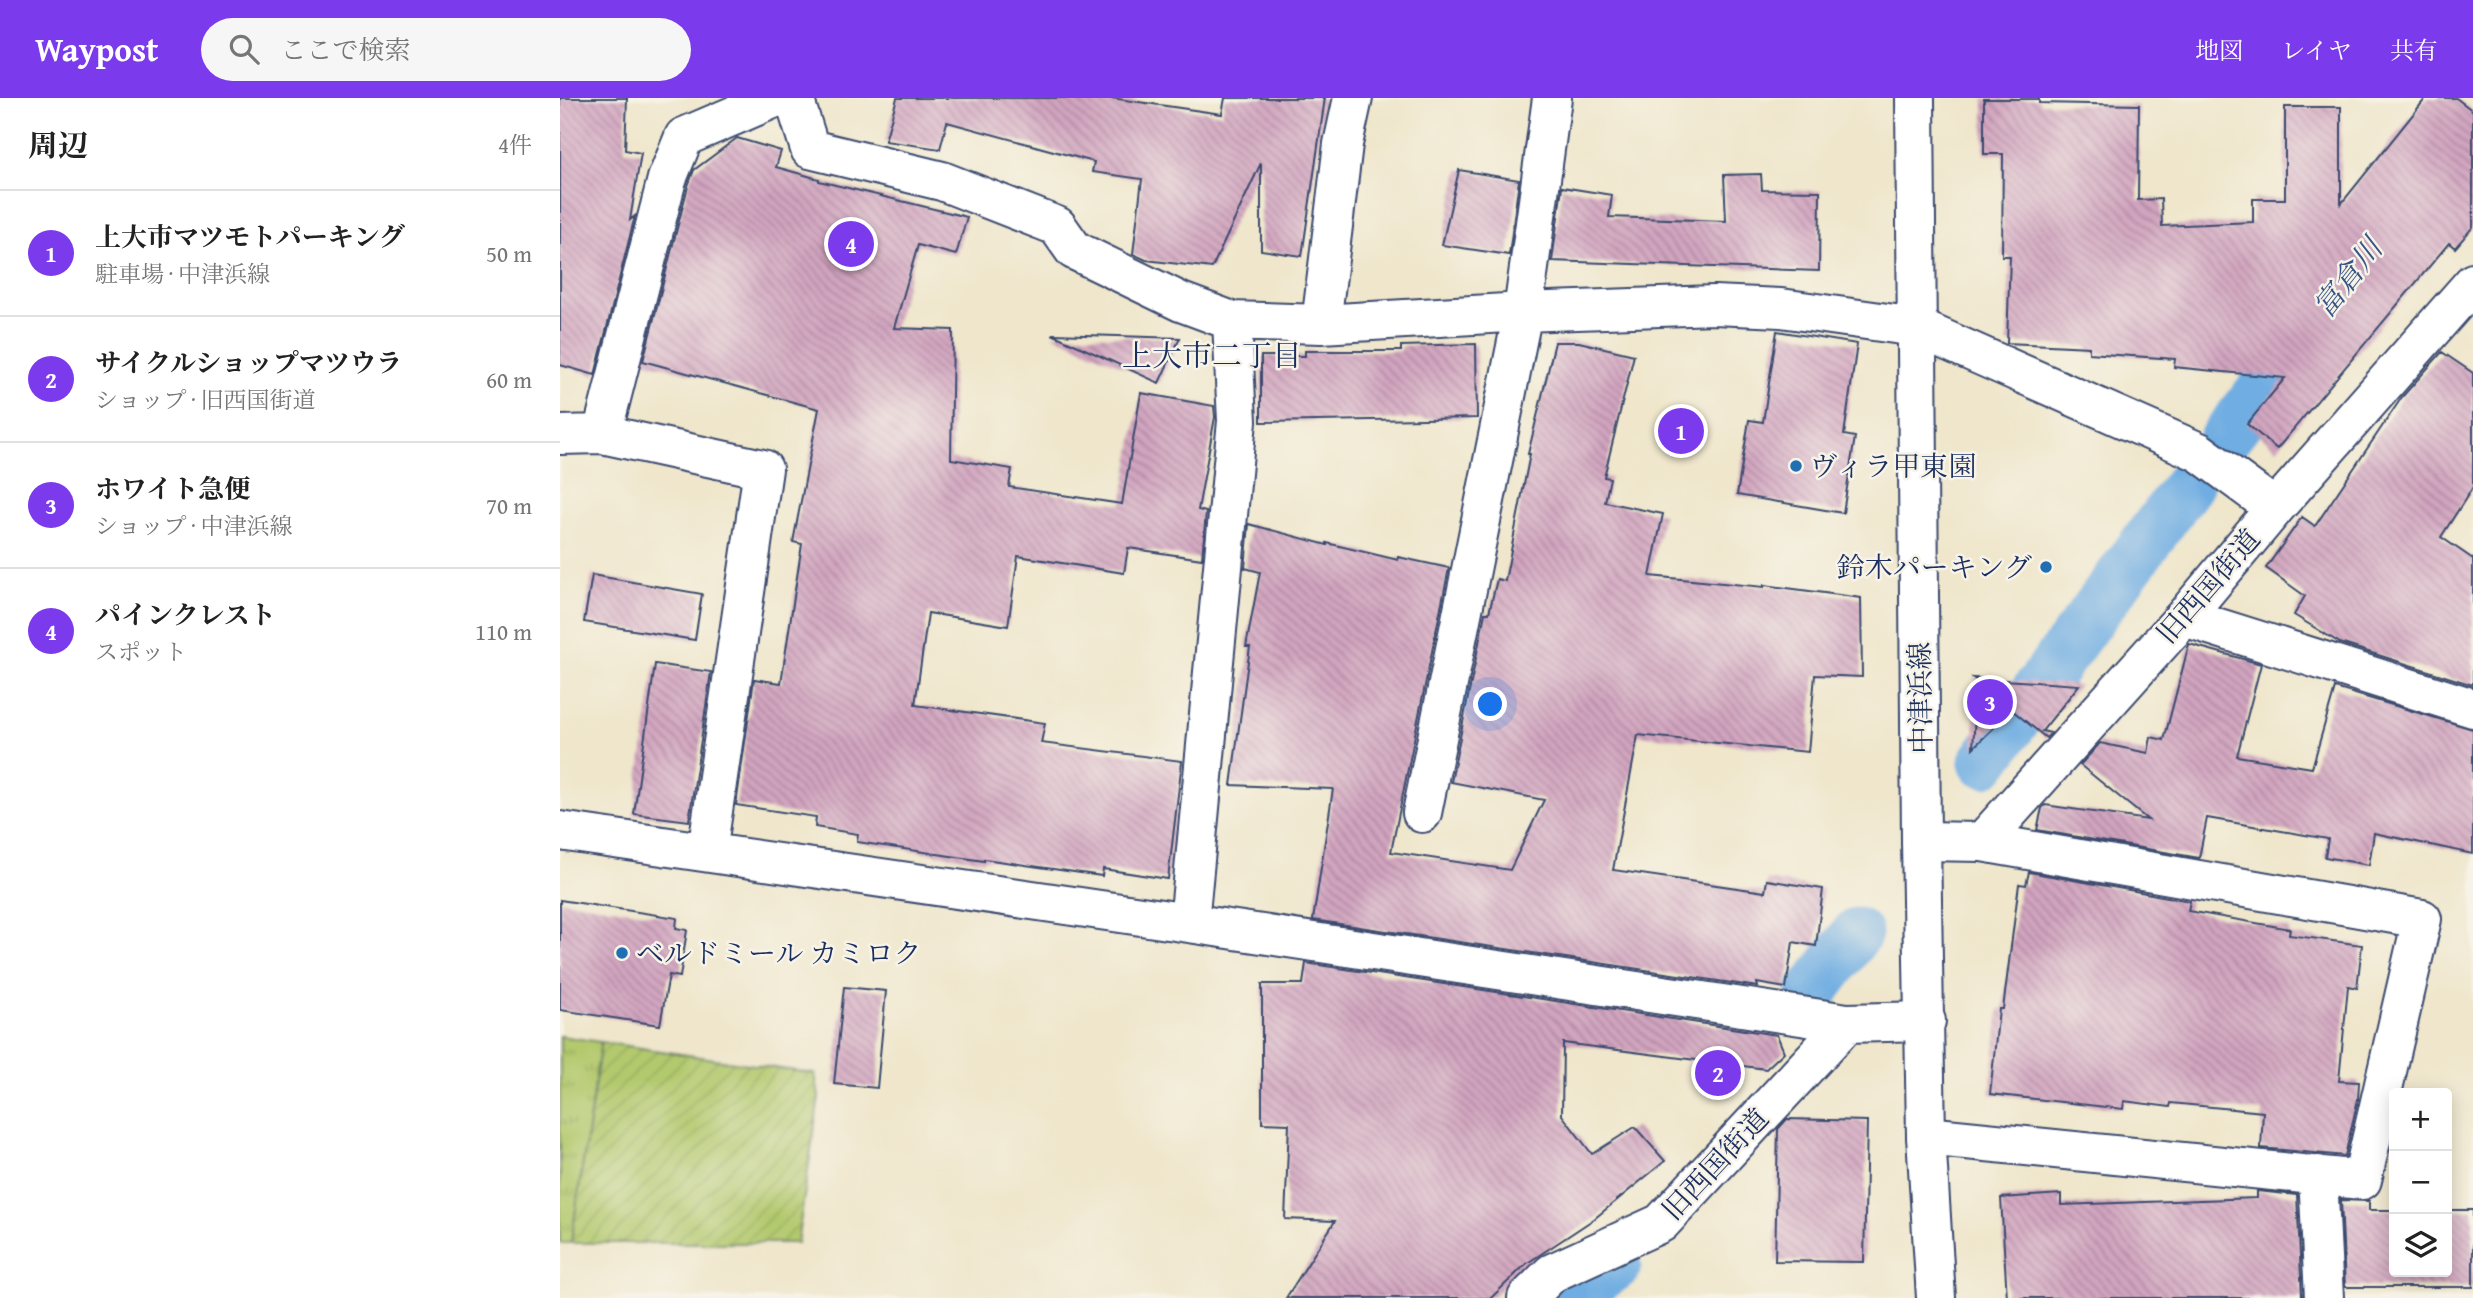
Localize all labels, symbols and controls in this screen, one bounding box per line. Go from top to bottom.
search box [201,18,691,81]
text: Waypost [35,25,159,73]
icon: search [225,30,263,68]
text: ここで検索 [281,30,411,69]
text: 地図 [2195,33,2243,68]
text: レイヤ [2281,33,2352,68]
text: 共有 [2390,33,2438,68]
text: 周辺 [28,123,88,167]
text: 4件 [498,128,532,161]
text: 上大市マツモトパーキング [95,217,405,256]
pin: 4 [828,218,874,270]
water label: 富倉川 [2302,226,2394,326]
text: 1 [45,237,57,270]
text: 50 m [486,237,532,270]
text: 駐車場 · 中津浜線 [95,257,270,290]
district label: 上大市二丁目 [1122,333,1302,377]
text: サイクルショップマツウラ [95,343,402,382]
text: 2 [45,363,57,396]
text: 60 m [486,363,532,396]
text: ショップ · 旧西国街道 [95,383,316,416]
pin: 1 [1658,405,1704,457]
place label: ヴィラ甲東園 [1810,445,1976,486]
marker: ヴィラ甲東園 [1788,458,1804,474]
text: ホワイト急便 [95,469,250,508]
text: 3 [45,489,57,522]
text: 70 m [486,489,532,522]
text: ショップ · 中津浜線 [95,509,293,542]
street label: 旧西国街道 [2146,519,2269,652]
place label: 鈴木パーキング [1837,546,2032,587]
marker: 鈴木パーキング [2038,559,2054,575]
text: パインクレスト [95,595,276,634]
text: 4 [45,615,57,648]
text: 110 m [475,615,532,648]
text: スポット [95,635,187,668]
street label: 中津浜線 [1898,642,1941,754]
pin: 3 [1967,676,2013,728]
your location [1473,687,1507,721]
place label: ベルドミール カミロク [636,932,922,973]
marker: ベルドミール カミロク [614,945,630,961]
pin: 2 [1695,1047,1741,1099]
map controls [2389,1088,2452,1277]
button: + [2389,1088,2452,1151]
street label: 旧西国街道 [1652,1098,1777,1229]
button: − [2389,1151,2452,1214]
button: layers [2389,1214,2452,1277]

